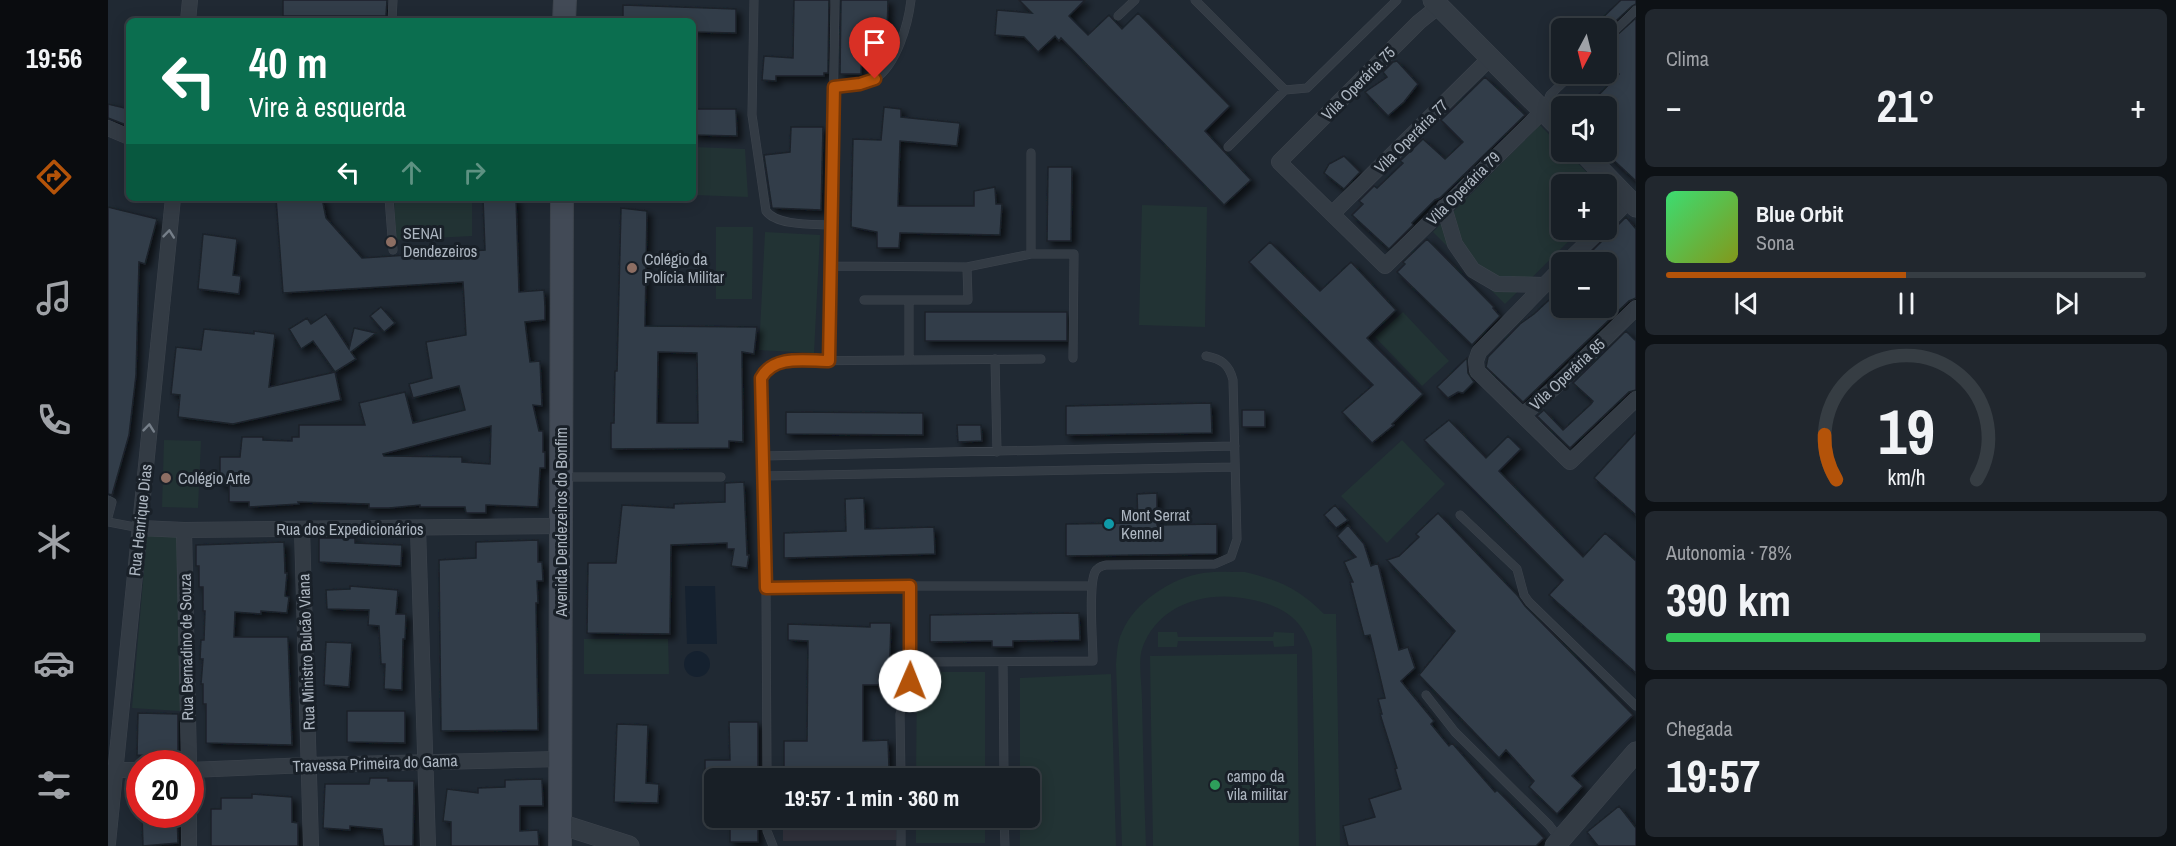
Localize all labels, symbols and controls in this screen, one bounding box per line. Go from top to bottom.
pin [849,17,900,79]
north arrow [1551,18,1617,84]
map controls [1551,18,1617,318]
icon: arrive [858,26,891,59]
text: 40 m [249,35,328,91]
text: 19:56 [26,40,82,76]
street label: Vila Operária 75 [1316,41,1400,125]
icon: left [150,42,228,120]
text: Clima [1666,45,1709,72]
text: 21° [1876,75,1936,136]
text: − [1666,84,1682,128]
text: + [2130,84,2146,128]
text: Vire à esquerda [249,89,406,125]
street label: Vila Operária 77 [1369,94,1453,178]
button: sound [1551,96,1617,162]
street label: Vila Operária 79 [1421,146,1505,230]
icon: directions [33,156,75,198]
icon: left [332,156,365,189]
icon: ahead [395,156,428,189]
icon: right [458,156,491,189]
button: + [1551,174,1617,240]
text: Blue Orbit [1756,199,1843,229]
place label: SENAI Dendezeiros [403,222,477,262]
text: Sona [1756,229,1794,256]
one-way arrow [162,230,175,239]
marker: SENAI Dendezeiros [384,235,398,249]
place label: Colégio da Polícia Militar [644,248,725,288]
button: − [1551,252,1617,318]
marker: Colégio da Polícia Militar [625,261,639,275]
icon: music [33,277,75,319]
icon: previous [1730,287,1763,320]
icon: pause [1890,287,1923,320]
icon: next [2050,287,2083,320]
street label: Vila Operária 85 [1524,333,1610,415]
text: 19 [1878,389,1934,473]
icon: phone [33,399,75,441]
one-way arrow [142,424,155,433]
street label: Avenida Dendezeiros do Bonfim [550,427,572,618]
street label: Rua Henrique Dias [123,463,157,577]
text: km/h [1887,463,1925,492]
place label: Colégio Arte [178,467,250,489]
marker: Colégio Arte [159,471,173,485]
place label: Mont Serrat Kennel [1121,504,1190,544]
marker: Mont Serrat Kennel [1102,517,1116,531]
street label: Rua dos Expedicionários [276,518,424,540]
icon: climate [33,521,75,563]
text: Autonomia · 78% [1666,539,1792,566]
text: 390 km [1666,569,1791,630]
street label: Rua Bernadino de Souza [174,572,198,721]
street label: Rua Ministro Bulcão Viana [292,573,320,731]
icon: car [33,642,75,684]
position arrow [878,649,942,713]
text: Chegada [1666,715,1733,742]
text: 19:57 [1666,745,1760,806]
street label: Travessa Primeira do Gama [292,749,459,777]
speed limit sign: 20 [126,750,204,828]
icon: filters [33,764,75,806]
place label: campo da vila militar [1227,765,1288,805]
marker: campo da vila militar [1208,778,1222,792]
text: 19:57 · 1 min · 360 m [785,783,959,813]

